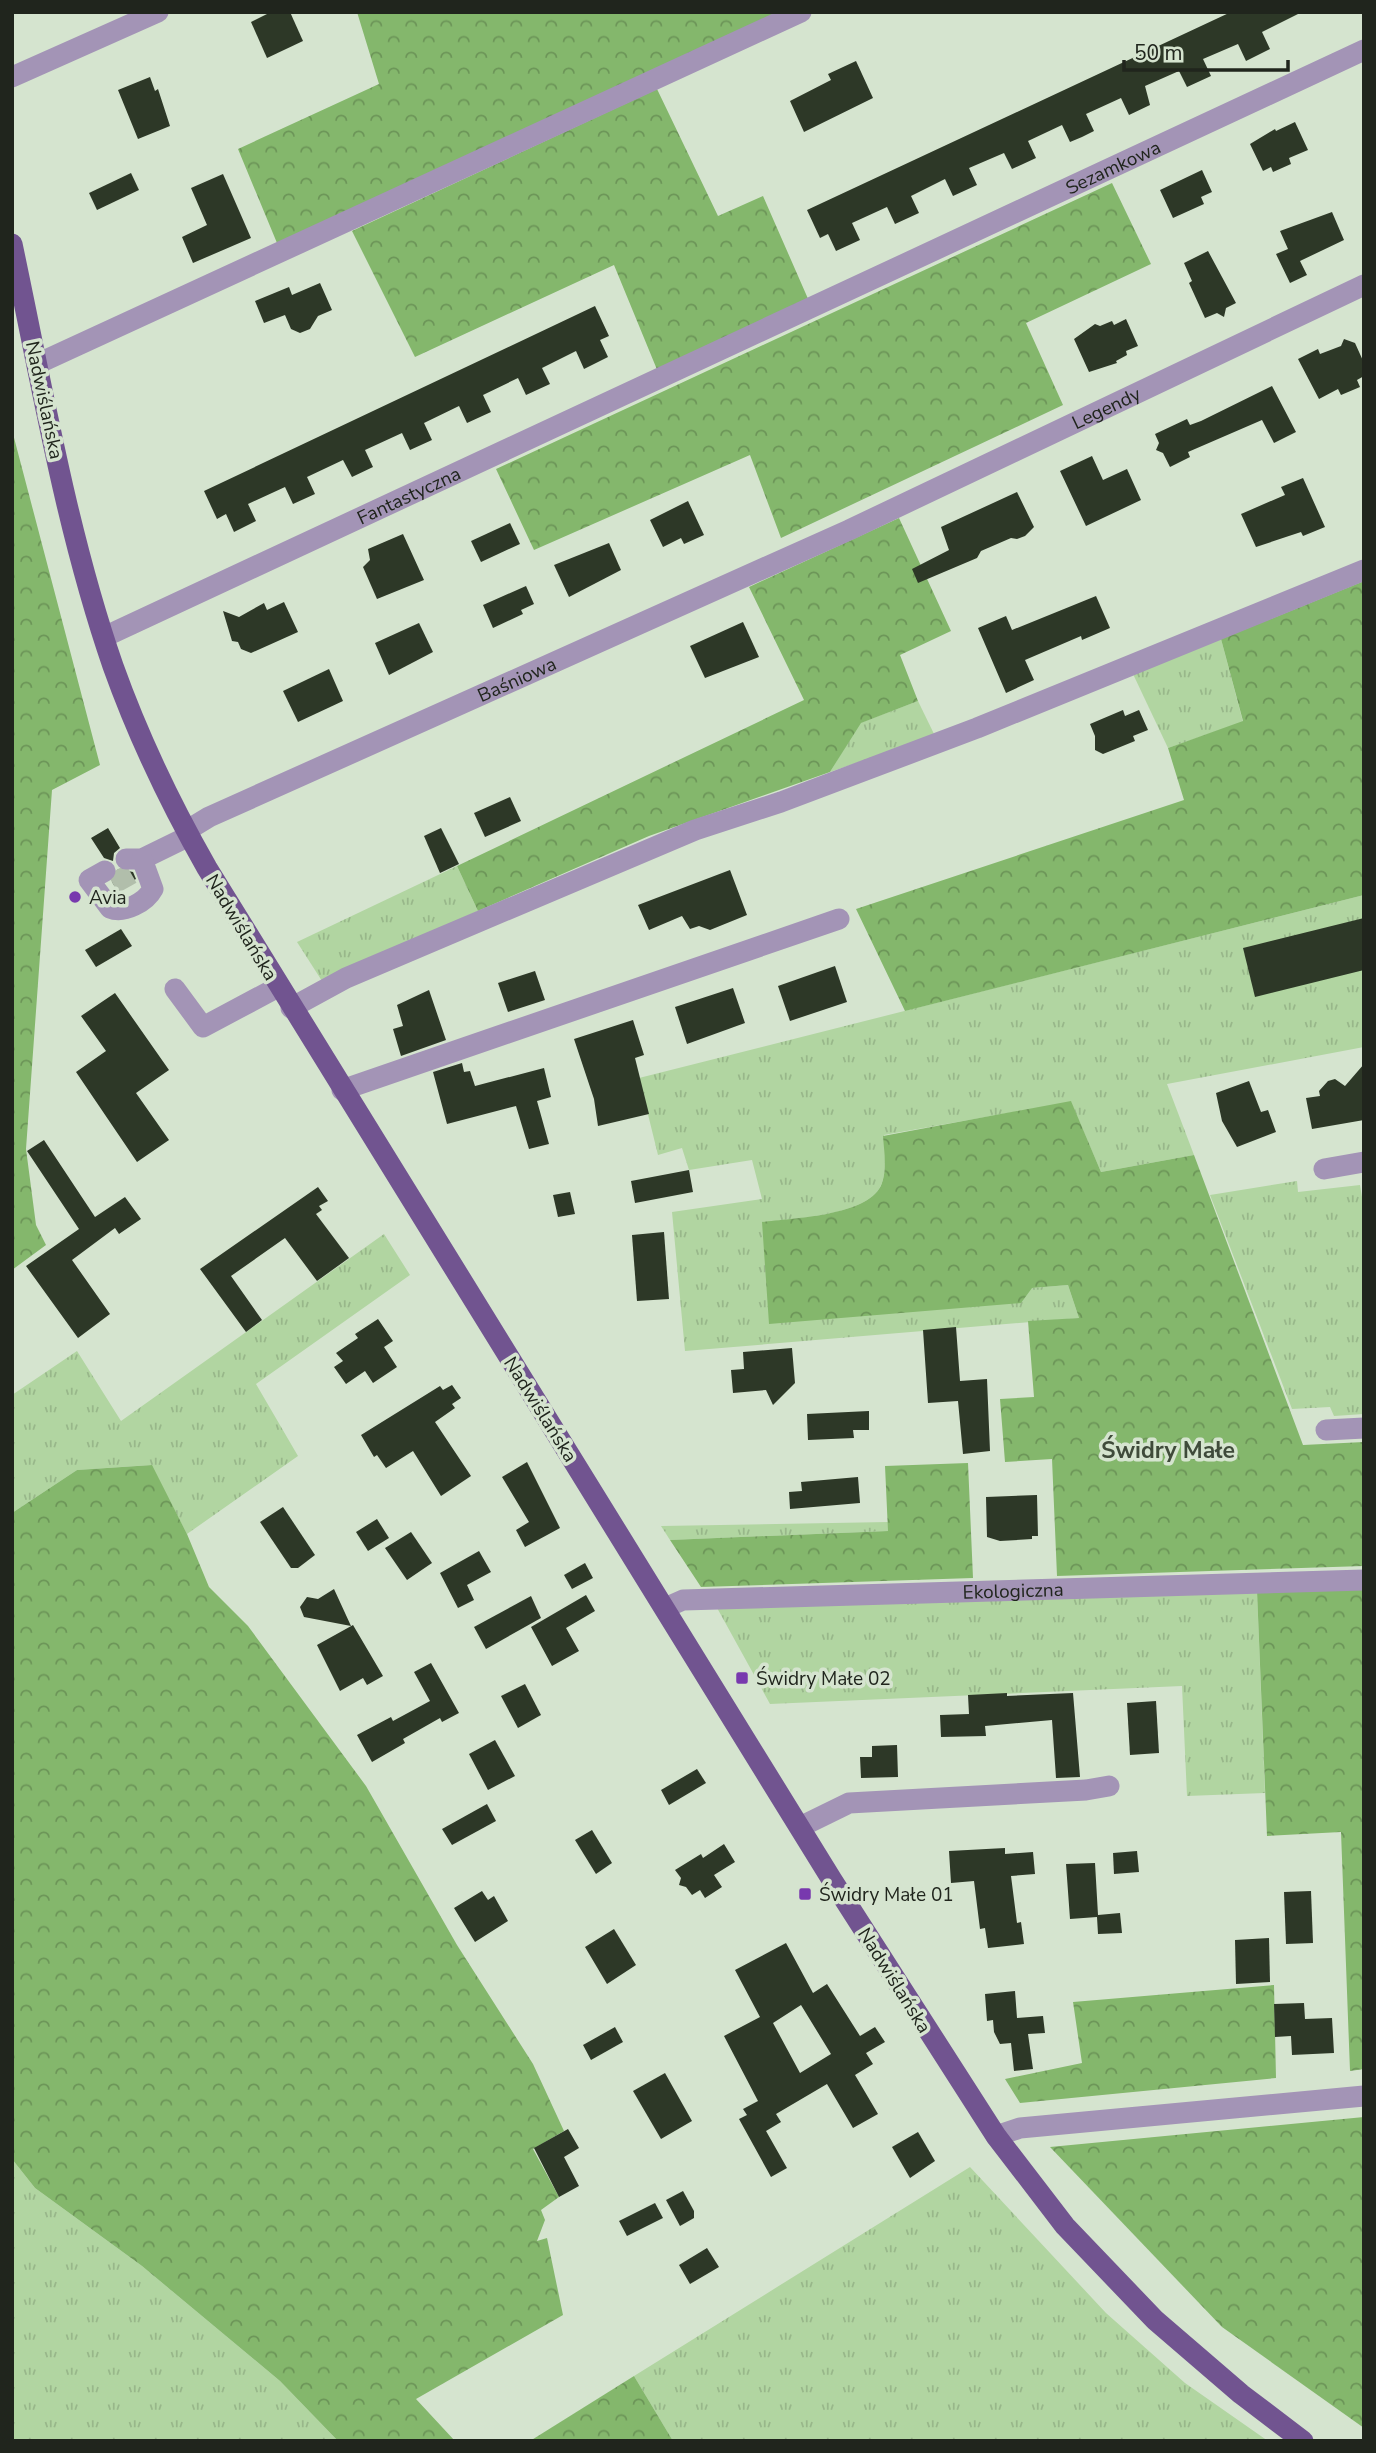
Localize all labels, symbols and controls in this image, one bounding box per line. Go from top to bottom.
scale bar [1124,28,1288,72]
text: 50 m [1134,39,1183,67]
street label: Sezamkowa [1061,134,1165,201]
street label: Nadwiślańska [19,339,69,462]
street label: Legendy [1068,381,1145,436]
street label: Fantastyczna [353,461,465,531]
street label: Baśniowa [474,651,560,709]
street label: Nadwiślańska [199,869,283,986]
place label: Avia [89,885,127,911]
marker: Avia [67,889,83,905]
street label: Nadwiślańska [497,1352,583,1467]
district label: Świdry Małe [1101,1435,1235,1466]
street label: Ekologiczna [962,1577,1064,1606]
place label: Świdry Małe 02 [756,1666,891,1692]
marker: Świdry Małe 02 [734,1670,750,1686]
place label: Świdry Małe 01 [819,1882,954,1908]
marker: Świdry Małe 01 [797,1886,813,1902]
street label: Nadwiślańska [851,1923,937,2038]

